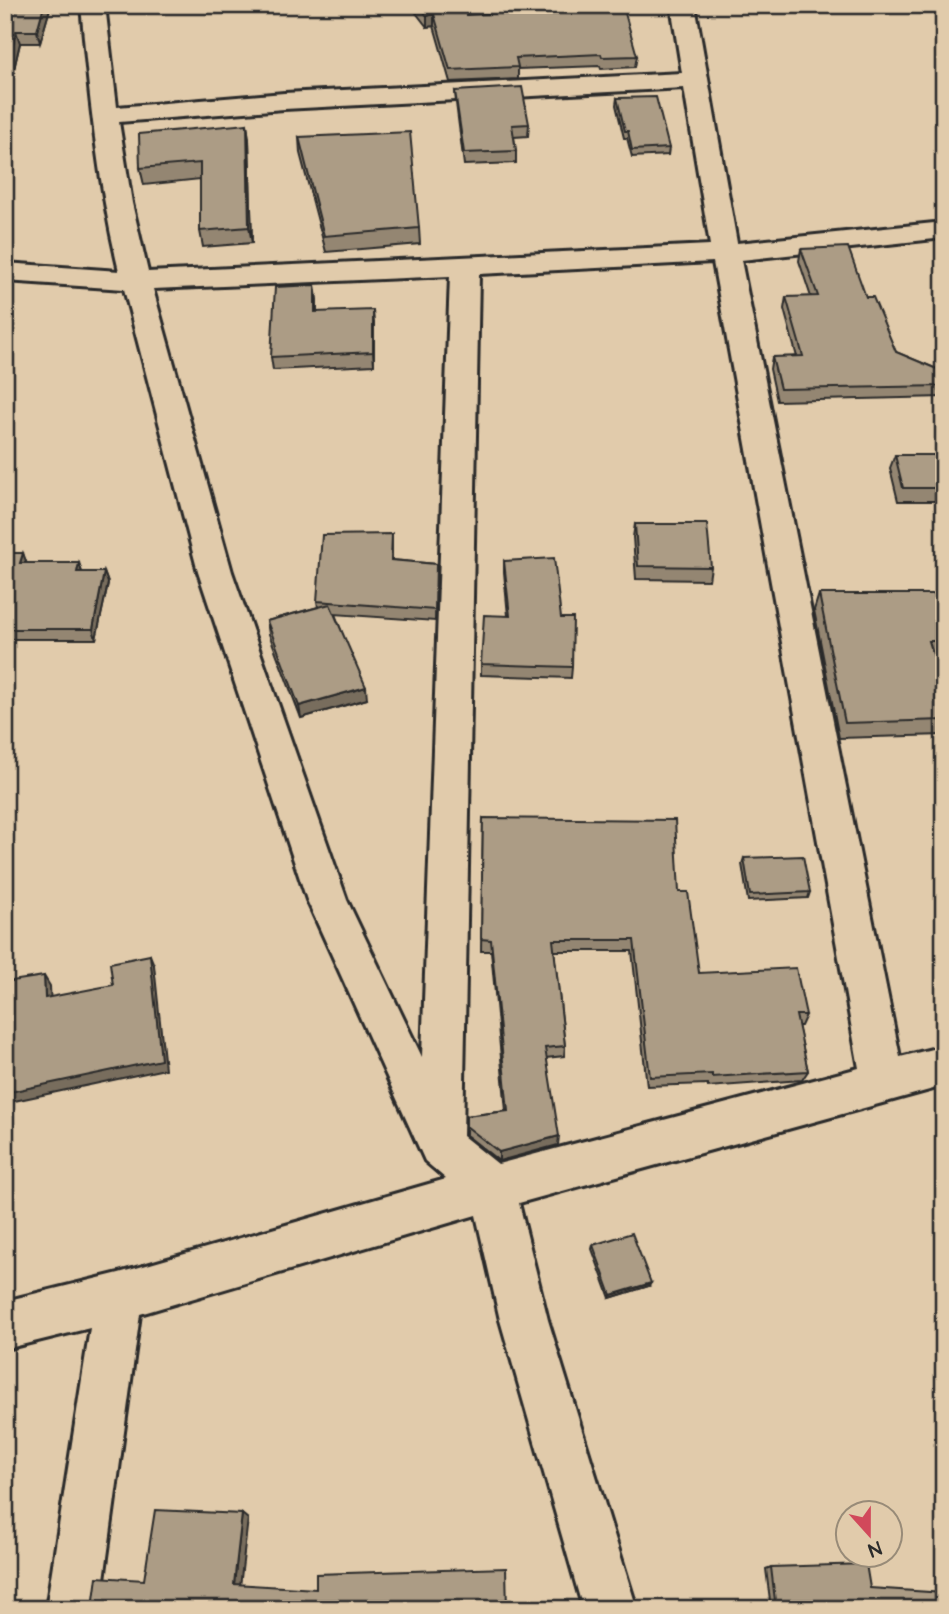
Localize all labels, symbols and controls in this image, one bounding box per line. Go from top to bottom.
north arrow [834,1498,904,1568]
text: N [864,1534,885,1563]

